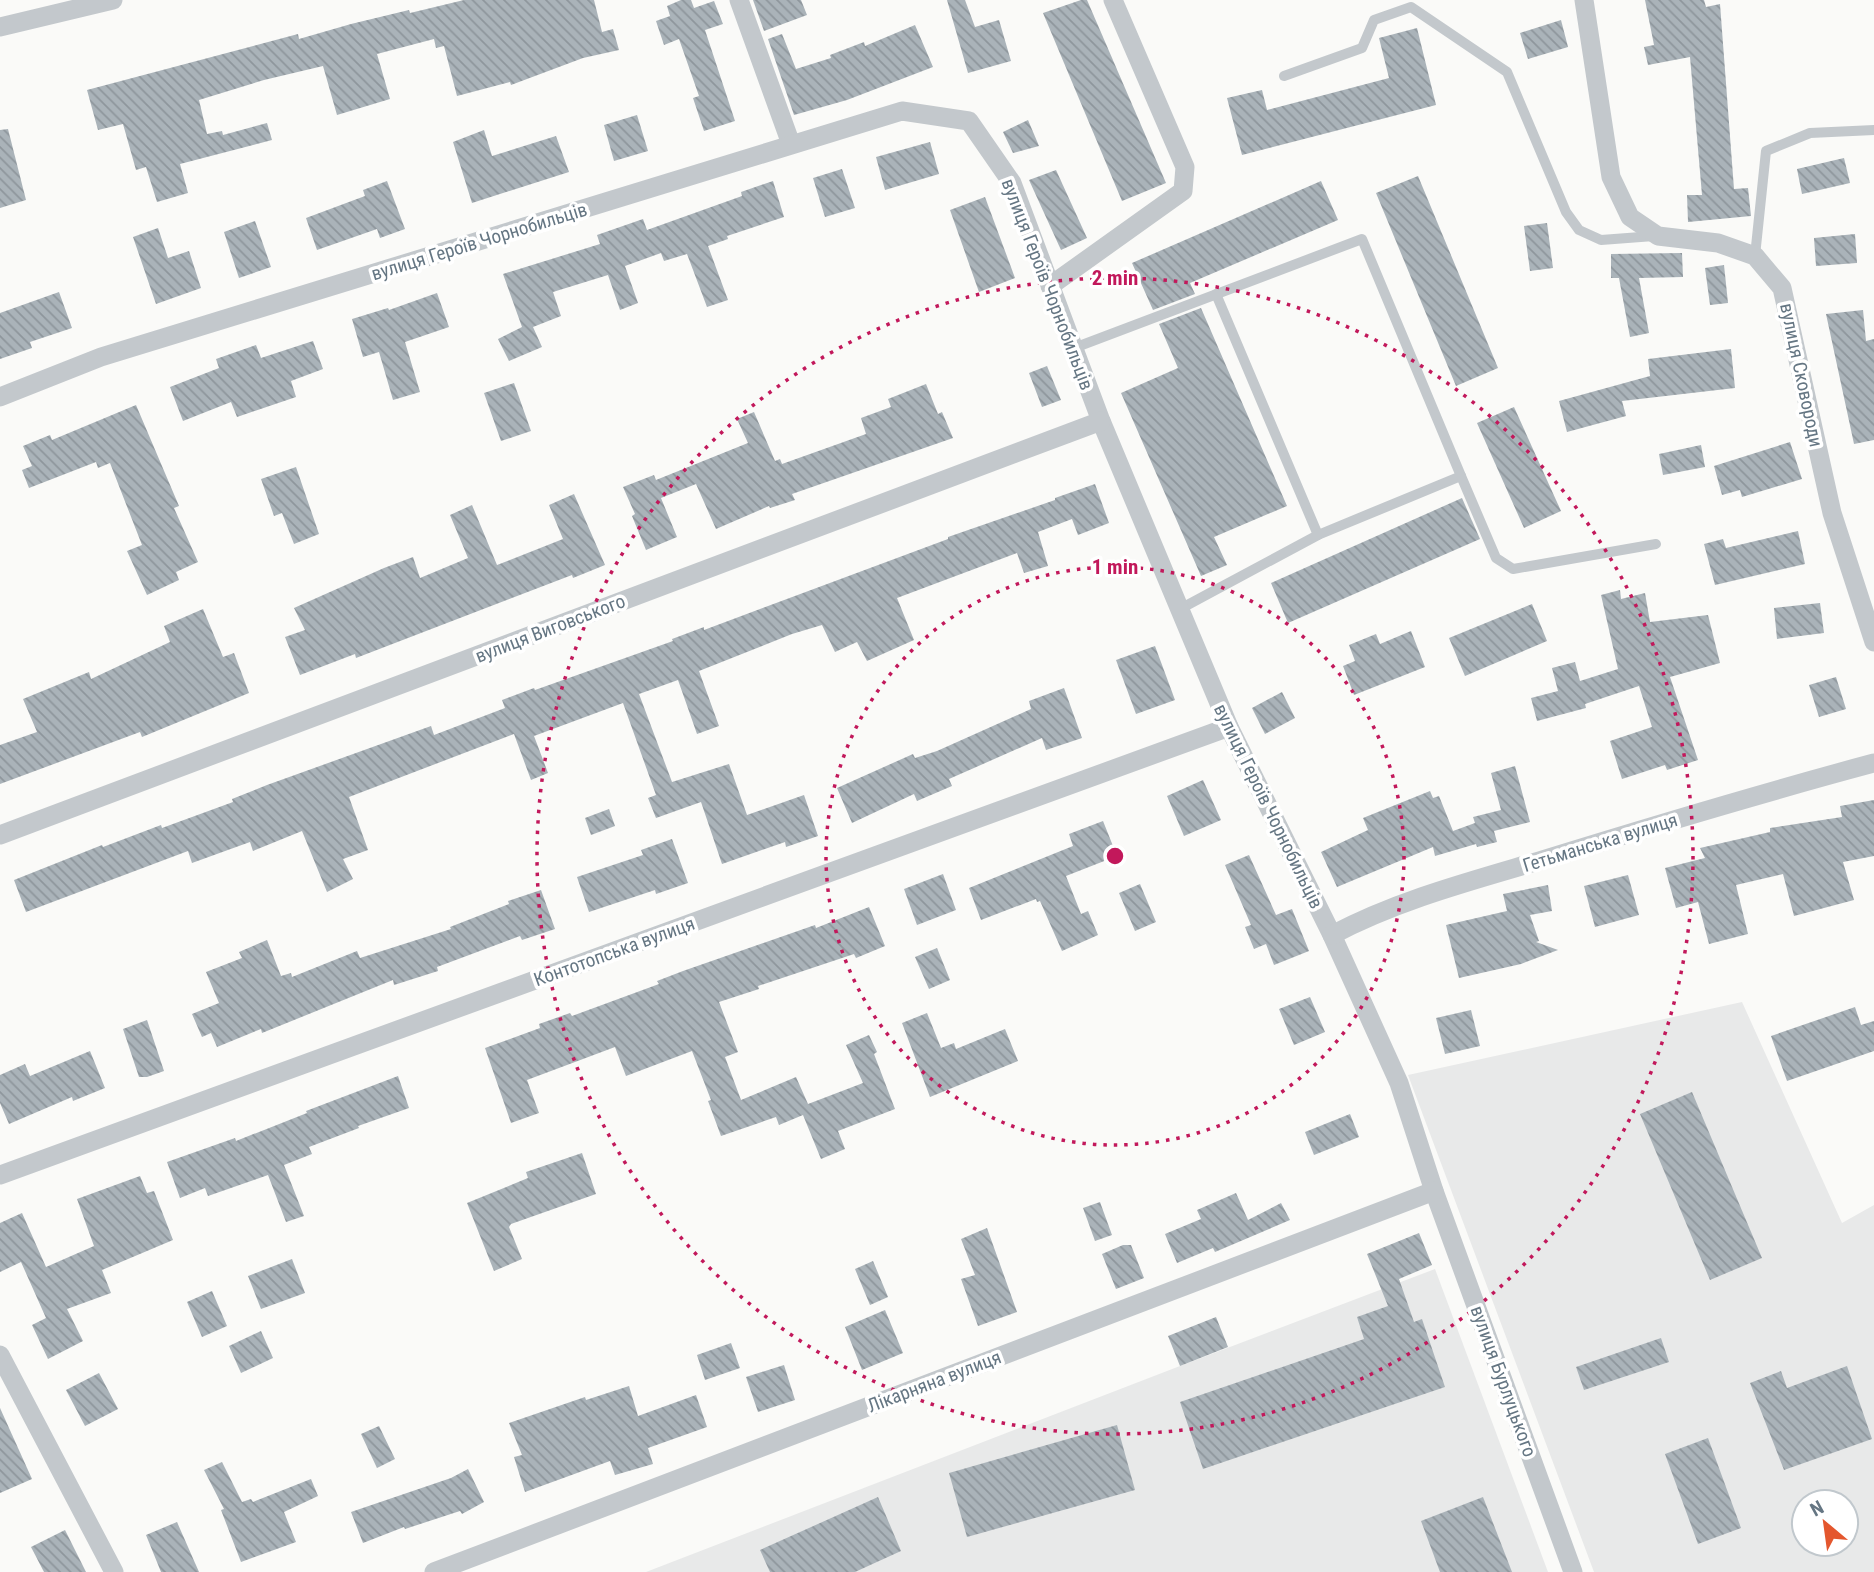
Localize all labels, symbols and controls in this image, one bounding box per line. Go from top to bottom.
street label: вулиця Героїв Чорнобильців [997,175,1099,393]
street label: вулиця Героїв Чорнобильців [368,198,590,285]
text: 2 min [1092,266,1138,290]
street label: вулиця Сковороди [1775,301,1828,449]
text: 1 min [1092,555,1138,579]
street label: вулиця Виговського [472,589,628,668]
street label: вулиця Героїв Чорнобильців [1209,700,1328,912]
street label: Гетьманська вулиця [1520,808,1680,877]
centre of rings [1103,844,1127,868]
street label: Контотопська вулиця [531,912,698,991]
street label: вулиця Бурлуцького [1466,1302,1542,1460]
street label: Лікарняна вулиця [864,1345,1004,1418]
north arrow [1790,1488,1860,1558]
text: N [1806,1496,1828,1521]

